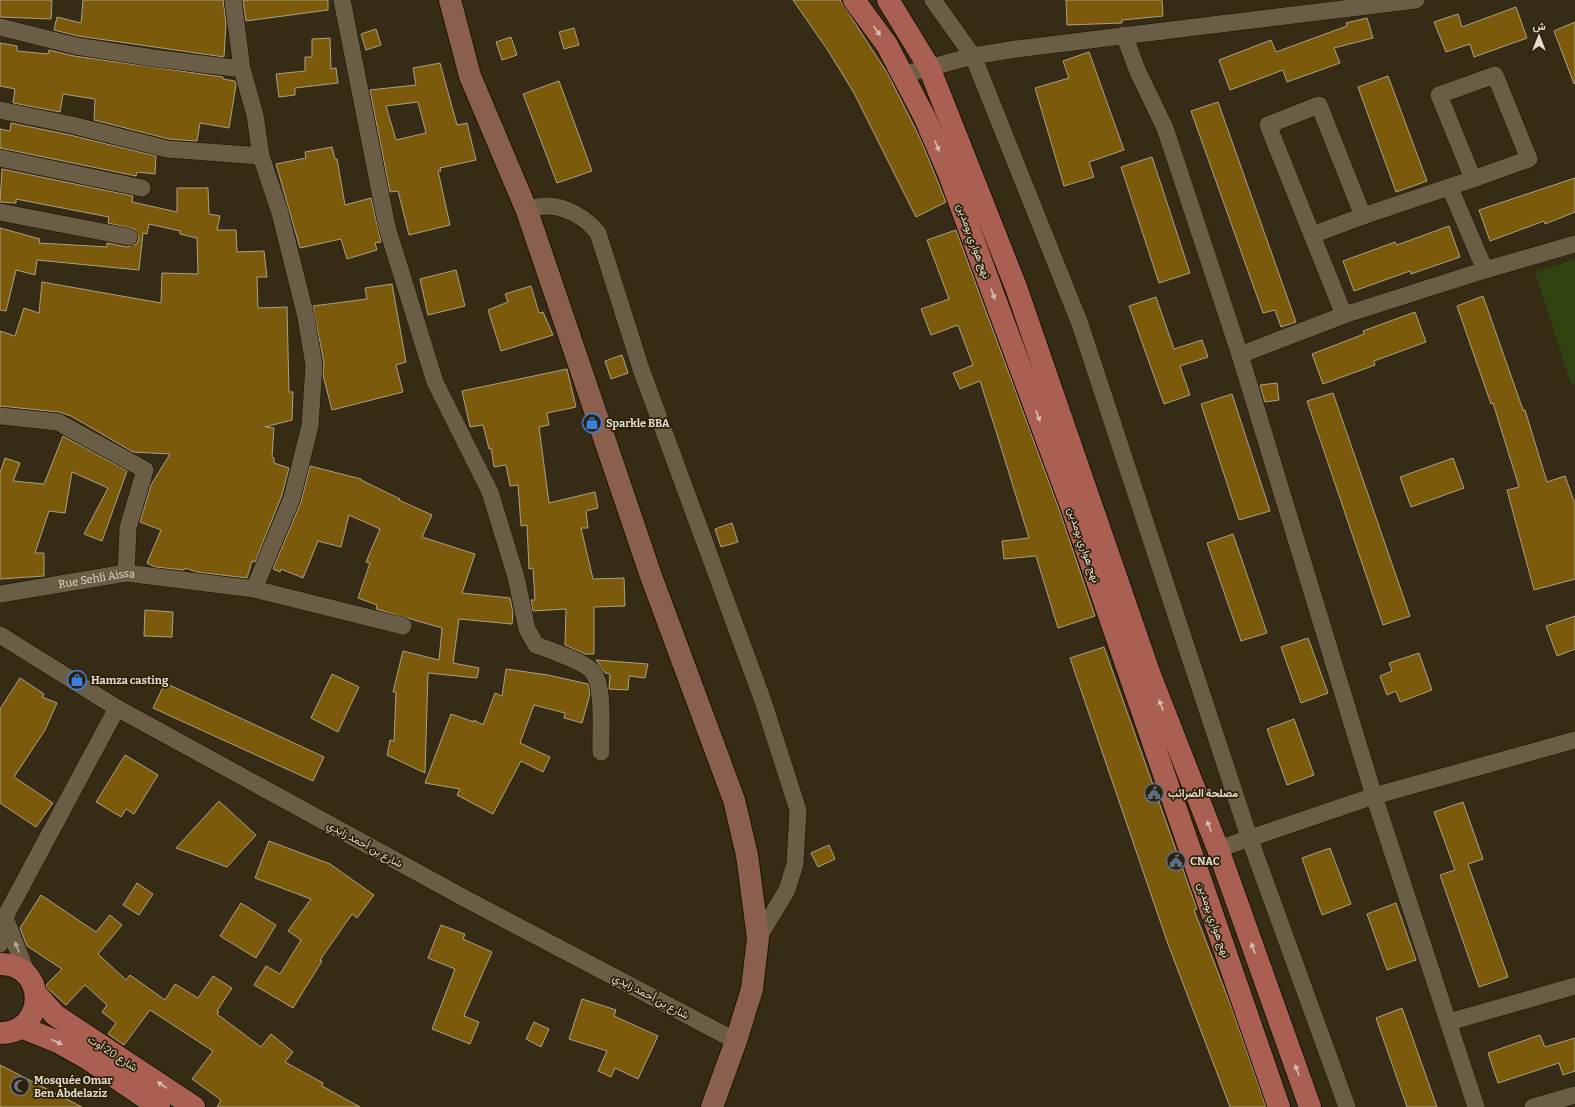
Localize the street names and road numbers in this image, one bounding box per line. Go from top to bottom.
street label: نهج هواري بومدين [951,202,993,281]
street label: نهج هواري بومدين [1062,506,1102,586]
street label: Rue Sehli Aissa [57,567,136,591]
street label: شارع بن أحمد زايدي [323,818,405,873]
street label: نهج هواري بومدين [1192,881,1232,961]
street label: شارع بن أحمد زايدي [609,971,691,1025]
street label: شارع 20 أوت [85,1033,140,1075]

